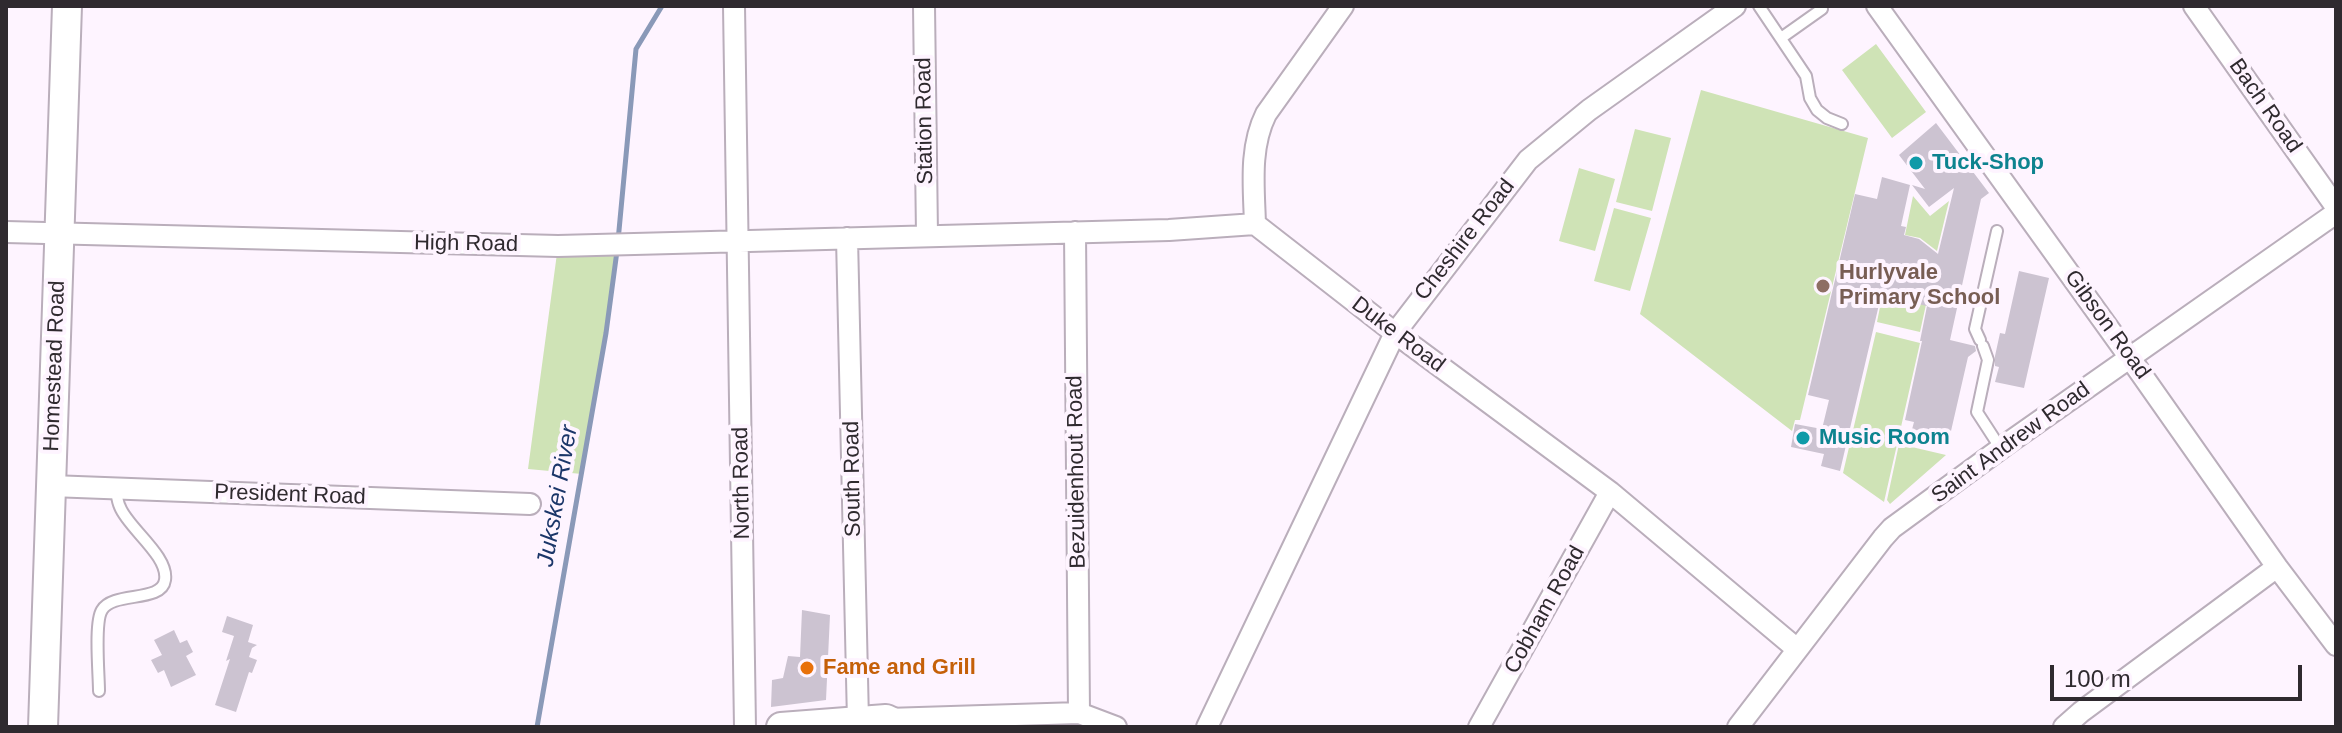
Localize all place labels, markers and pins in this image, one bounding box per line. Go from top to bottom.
place label: Tuck-Shop [1932,150,2044,176]
marker: Tuck-Shop [1907,154,1925,172]
place label: Hurlyvale Primary School [1839,260,2000,312]
marker: Hurlyvale Primary School [1814,277,1832,295]
place label: Music Room [1819,425,1950,451]
marker: Music Room [1794,429,1812,447]
place label: Fame and Grill [823,655,976,681]
marker: Fame and Grill [798,659,816,677]

